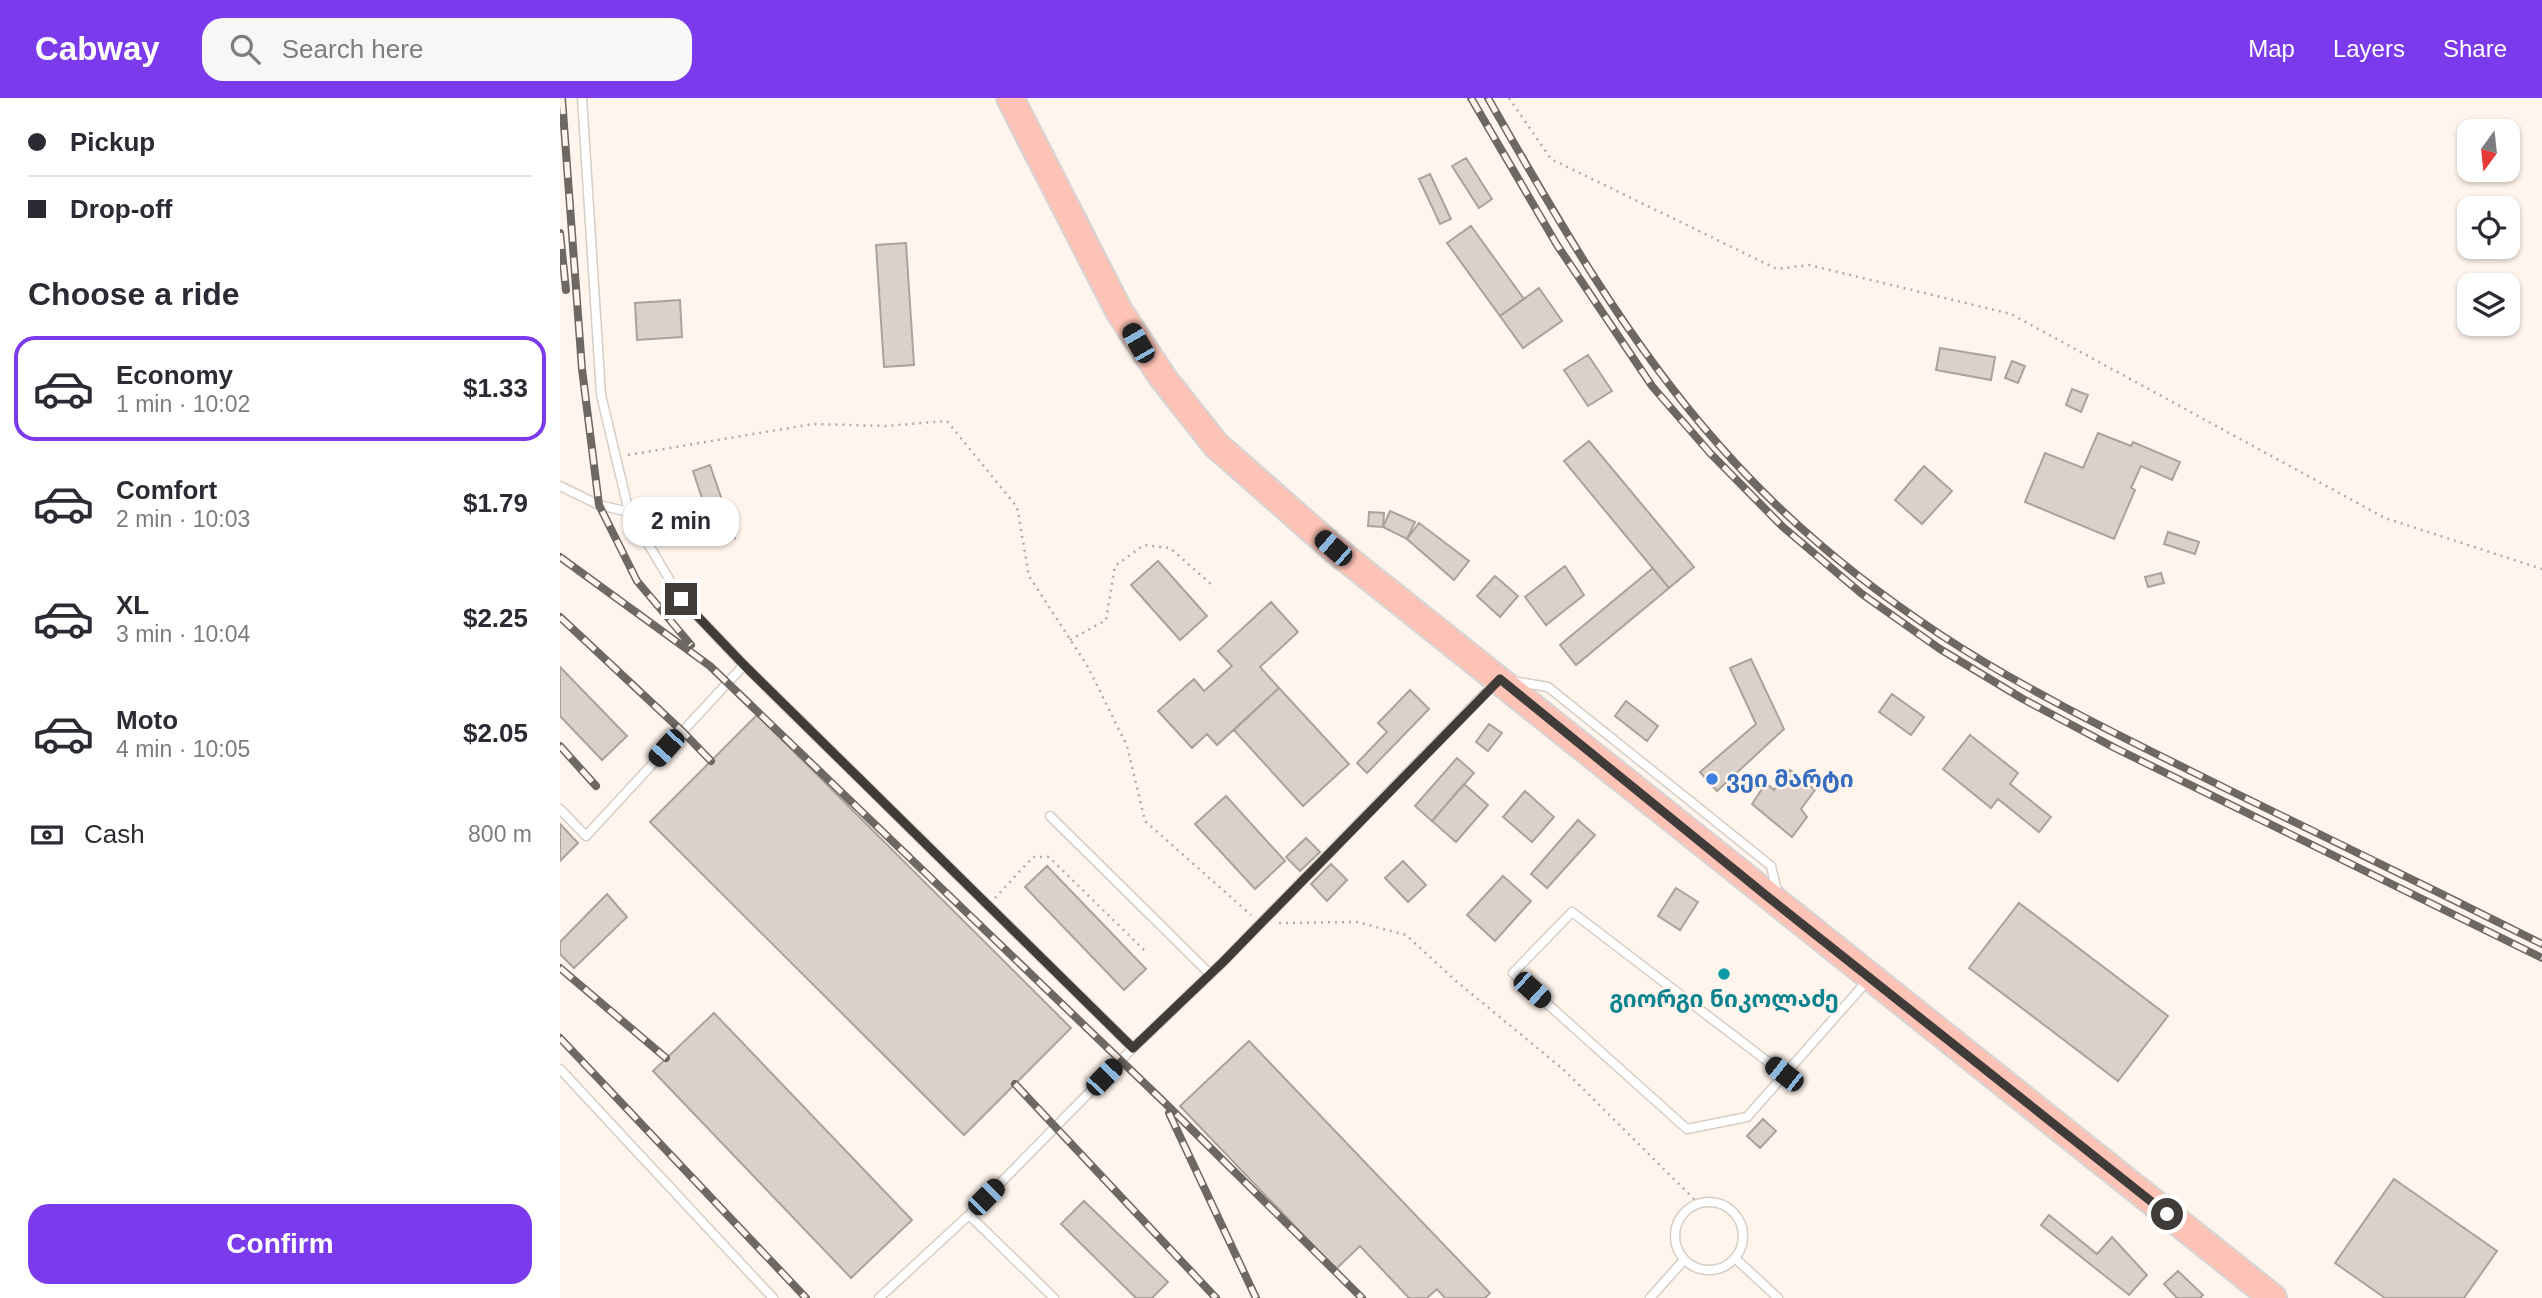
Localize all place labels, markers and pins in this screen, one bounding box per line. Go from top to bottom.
place label: ვეი მარტი [1726,766,1854,793]
marker: ვეი მარტი [1704,771,1720,787]
marker: გიორგი ნიკოლაძე [1716,966,1732,982]
place label: გიორგი ნიკოლაძე [1609,986,1839,1013]

